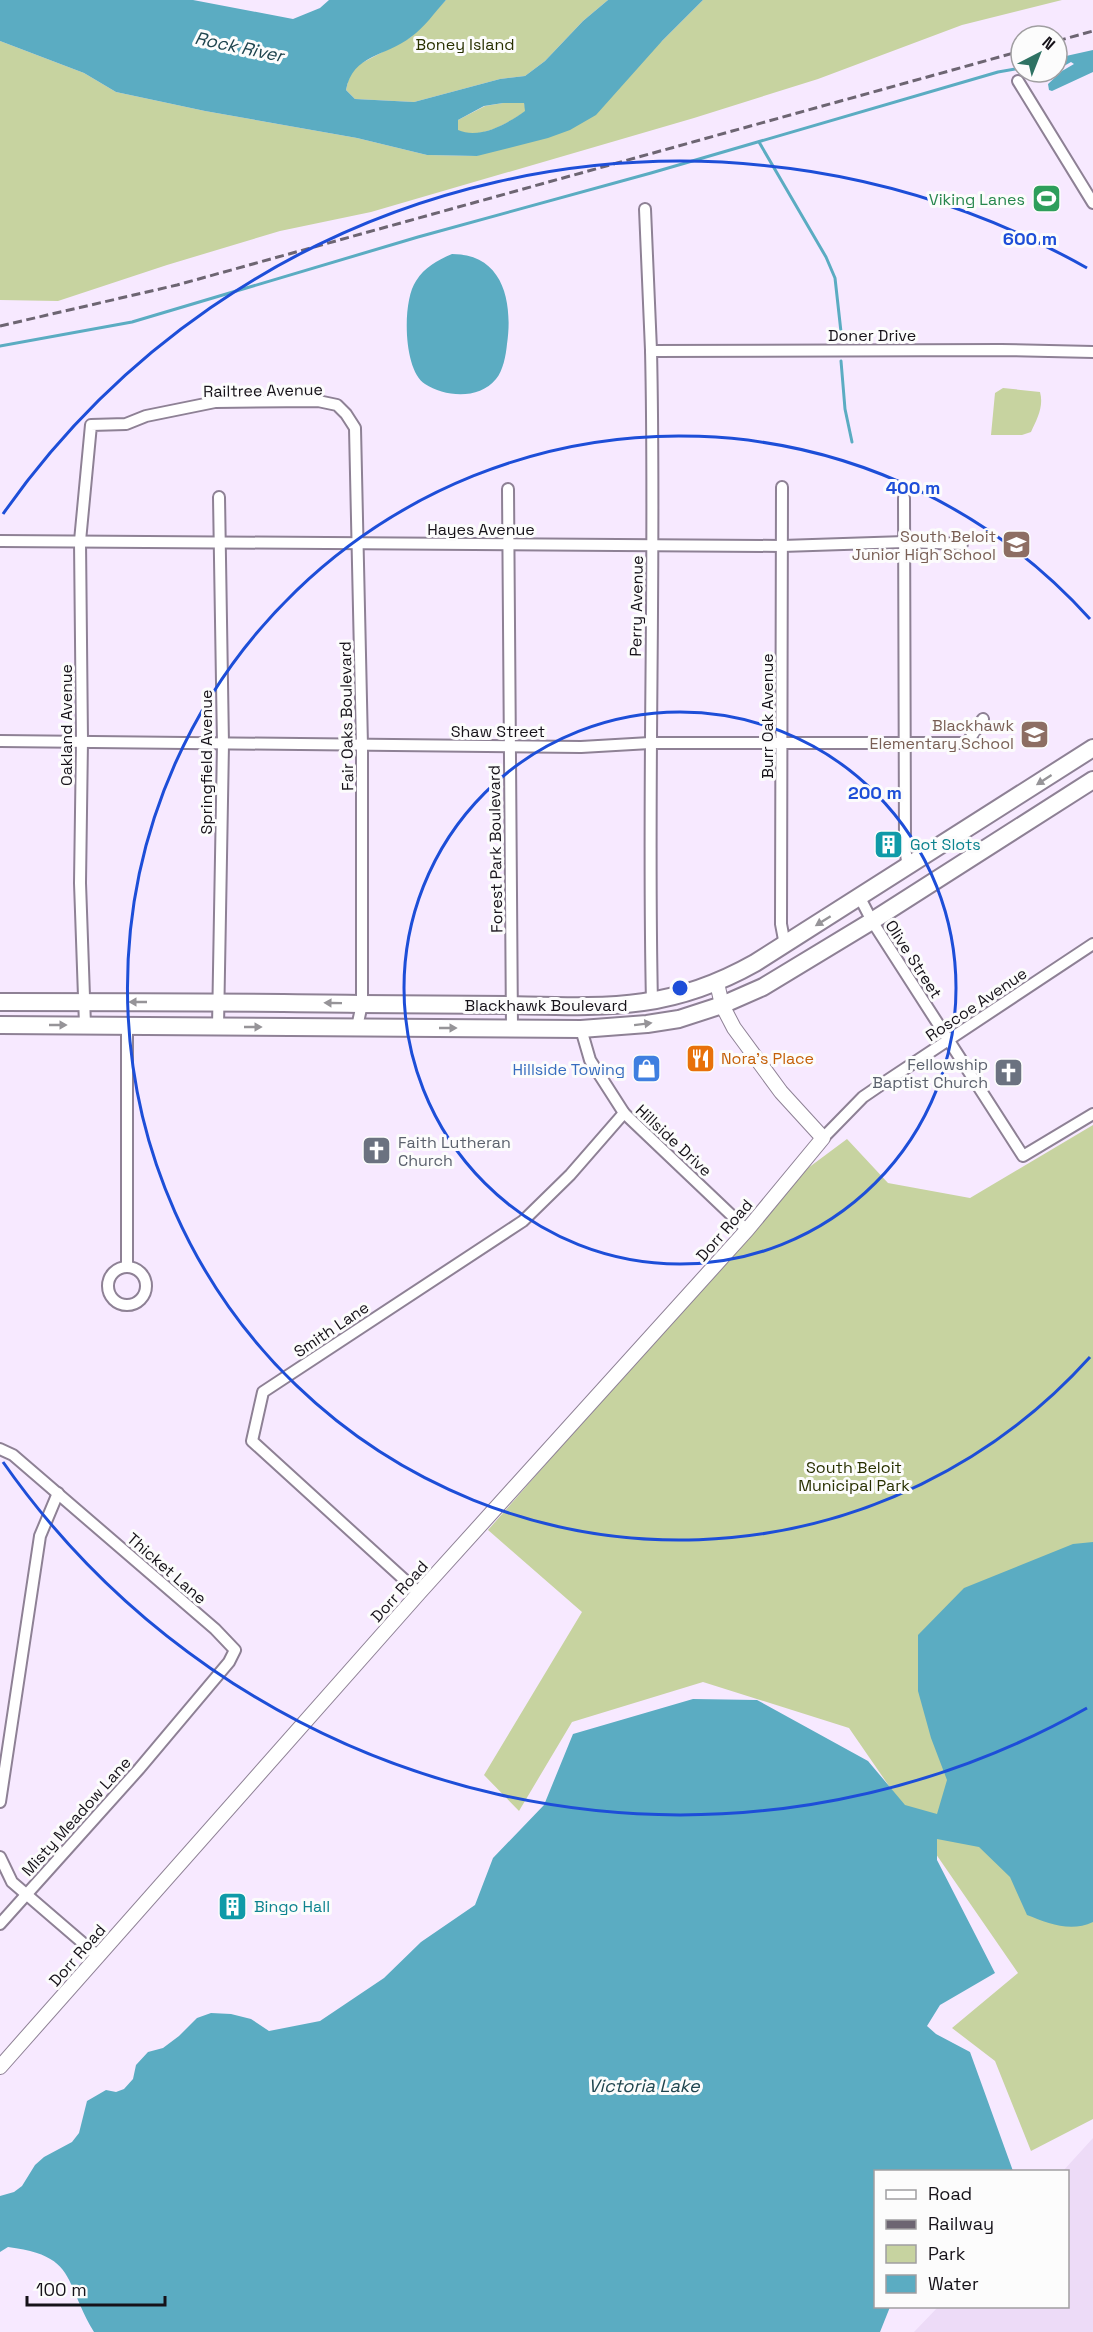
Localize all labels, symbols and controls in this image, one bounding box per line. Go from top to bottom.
north arrow [1009,24,1069,84]
water label: Rock River [193,26,288,68]
text: N [1038,32,1060,55]
park label: Boney Island [415,34,515,55]
sports icon: Viking Lanes [1030,183,1062,215]
place label: Viking Lanes [929,189,1025,210]
text: 600 m [1003,227,1057,250]
street label: Doner Drive [828,325,916,346]
street label: Railtree Avenue [203,379,323,402]
text: 400 m [886,476,940,499]
street label: Hayes Avenue [427,519,535,540]
place label: South Beloit Junior High School [852,526,996,565]
school or university icon: South Beloit Junior High School [1001,529,1033,561]
street label: Perry Avenue [625,555,648,657]
street label: Fair Oaks Boulevard [335,641,358,791]
street label: Burr Oak Avenue [757,653,778,779]
street label: Oakland Avenue [56,664,77,786]
street label: Springfield Avenue [196,690,217,834]
place label: Blackhawk Elementary School [869,715,1014,754]
school or university icon: Blackhawk Elementary School [1019,718,1051,750]
street label: Shaw Street [451,721,545,742]
street label: Forest Park Boulevard [484,765,507,933]
one-way arrow [1036,774,1052,785]
text: 200 m [848,781,902,804]
building icon: Got Slots [873,828,905,860]
place label: Got Slots [910,834,981,855]
one-way arrow [815,915,831,926]
street label: Olive Street [880,916,947,1002]
street label: Roscoe Avenue [922,963,1031,1046]
centre of rings [670,978,690,998]
street label: Blackhawk Boulevard [465,995,628,1016]
one-way arrow [128,997,147,1007]
one-way arrow [323,998,342,1008]
one-way arrow [49,1020,68,1030]
one-way arrow [634,1020,653,1029]
one-way arrow [244,1022,263,1032]
one-way arrow [439,1023,458,1033]
restaurant icon: Nora's Place [684,1042,716,1074]
place label: Nora's Place [721,1048,814,1069]
shop icon: Hillside Towing [630,1053,662,1085]
place label: Fellowship Baptist Church [872,1054,988,1093]
church icon: Fellowship Baptist Church [993,1057,1025,1089]
place label: Hillside Towing [513,1059,625,1080]
street label: Hillside Drive [631,1100,716,1181]
place label: Faith Lutheran Church [398,1132,511,1171]
church icon: Faith Lutheran Church [361,1135,393,1167]
street label: Dorr Road [692,1195,757,1266]
street label: Smith Lane [290,1297,373,1362]
park label: South Beloit Municipal Park [798,1457,910,1496]
street label: Thicket Lane [123,1528,211,1609]
street label: Dorr Road [366,1556,433,1627]
street label: Misty Meadow Lane [17,1752,136,1880]
building icon: Bingo Hall [217,1890,249,1922]
place label: Bingo Hall [254,1896,330,1917]
street label: Dorr Road [45,1920,110,1991]
water label: Victoria Lake [588,2074,701,2097]
legend [874,2170,1069,2308]
text: Road [928,2182,972,2205]
text: Railway [928,2212,994,2235]
text: Park [928,2242,966,2265]
scale bar [27,2269,165,2307]
text: Water [928,2272,979,2295]
text: 100 m [36,2278,87,2301]

